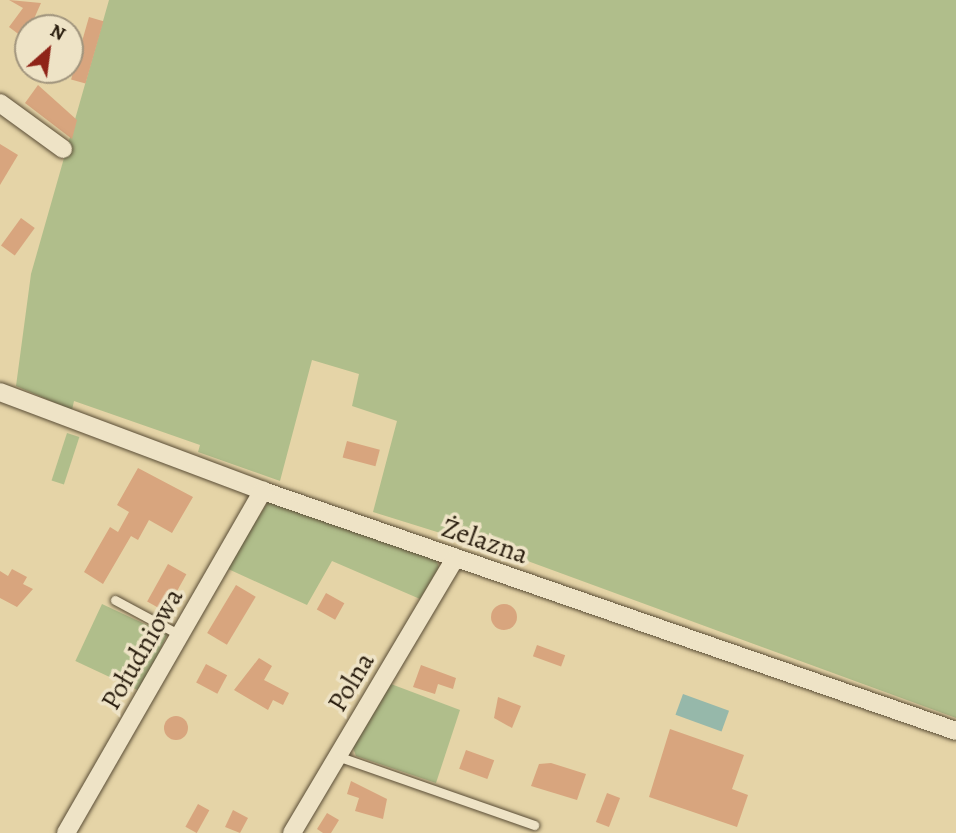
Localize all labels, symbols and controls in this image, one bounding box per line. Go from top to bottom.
north arrow [14,14,84,84]
text: N [46,17,70,47]
street label: Żelazna [437,511,533,571]
street label: Południowa [94,582,190,716]
street label: Polna [320,646,382,718]

